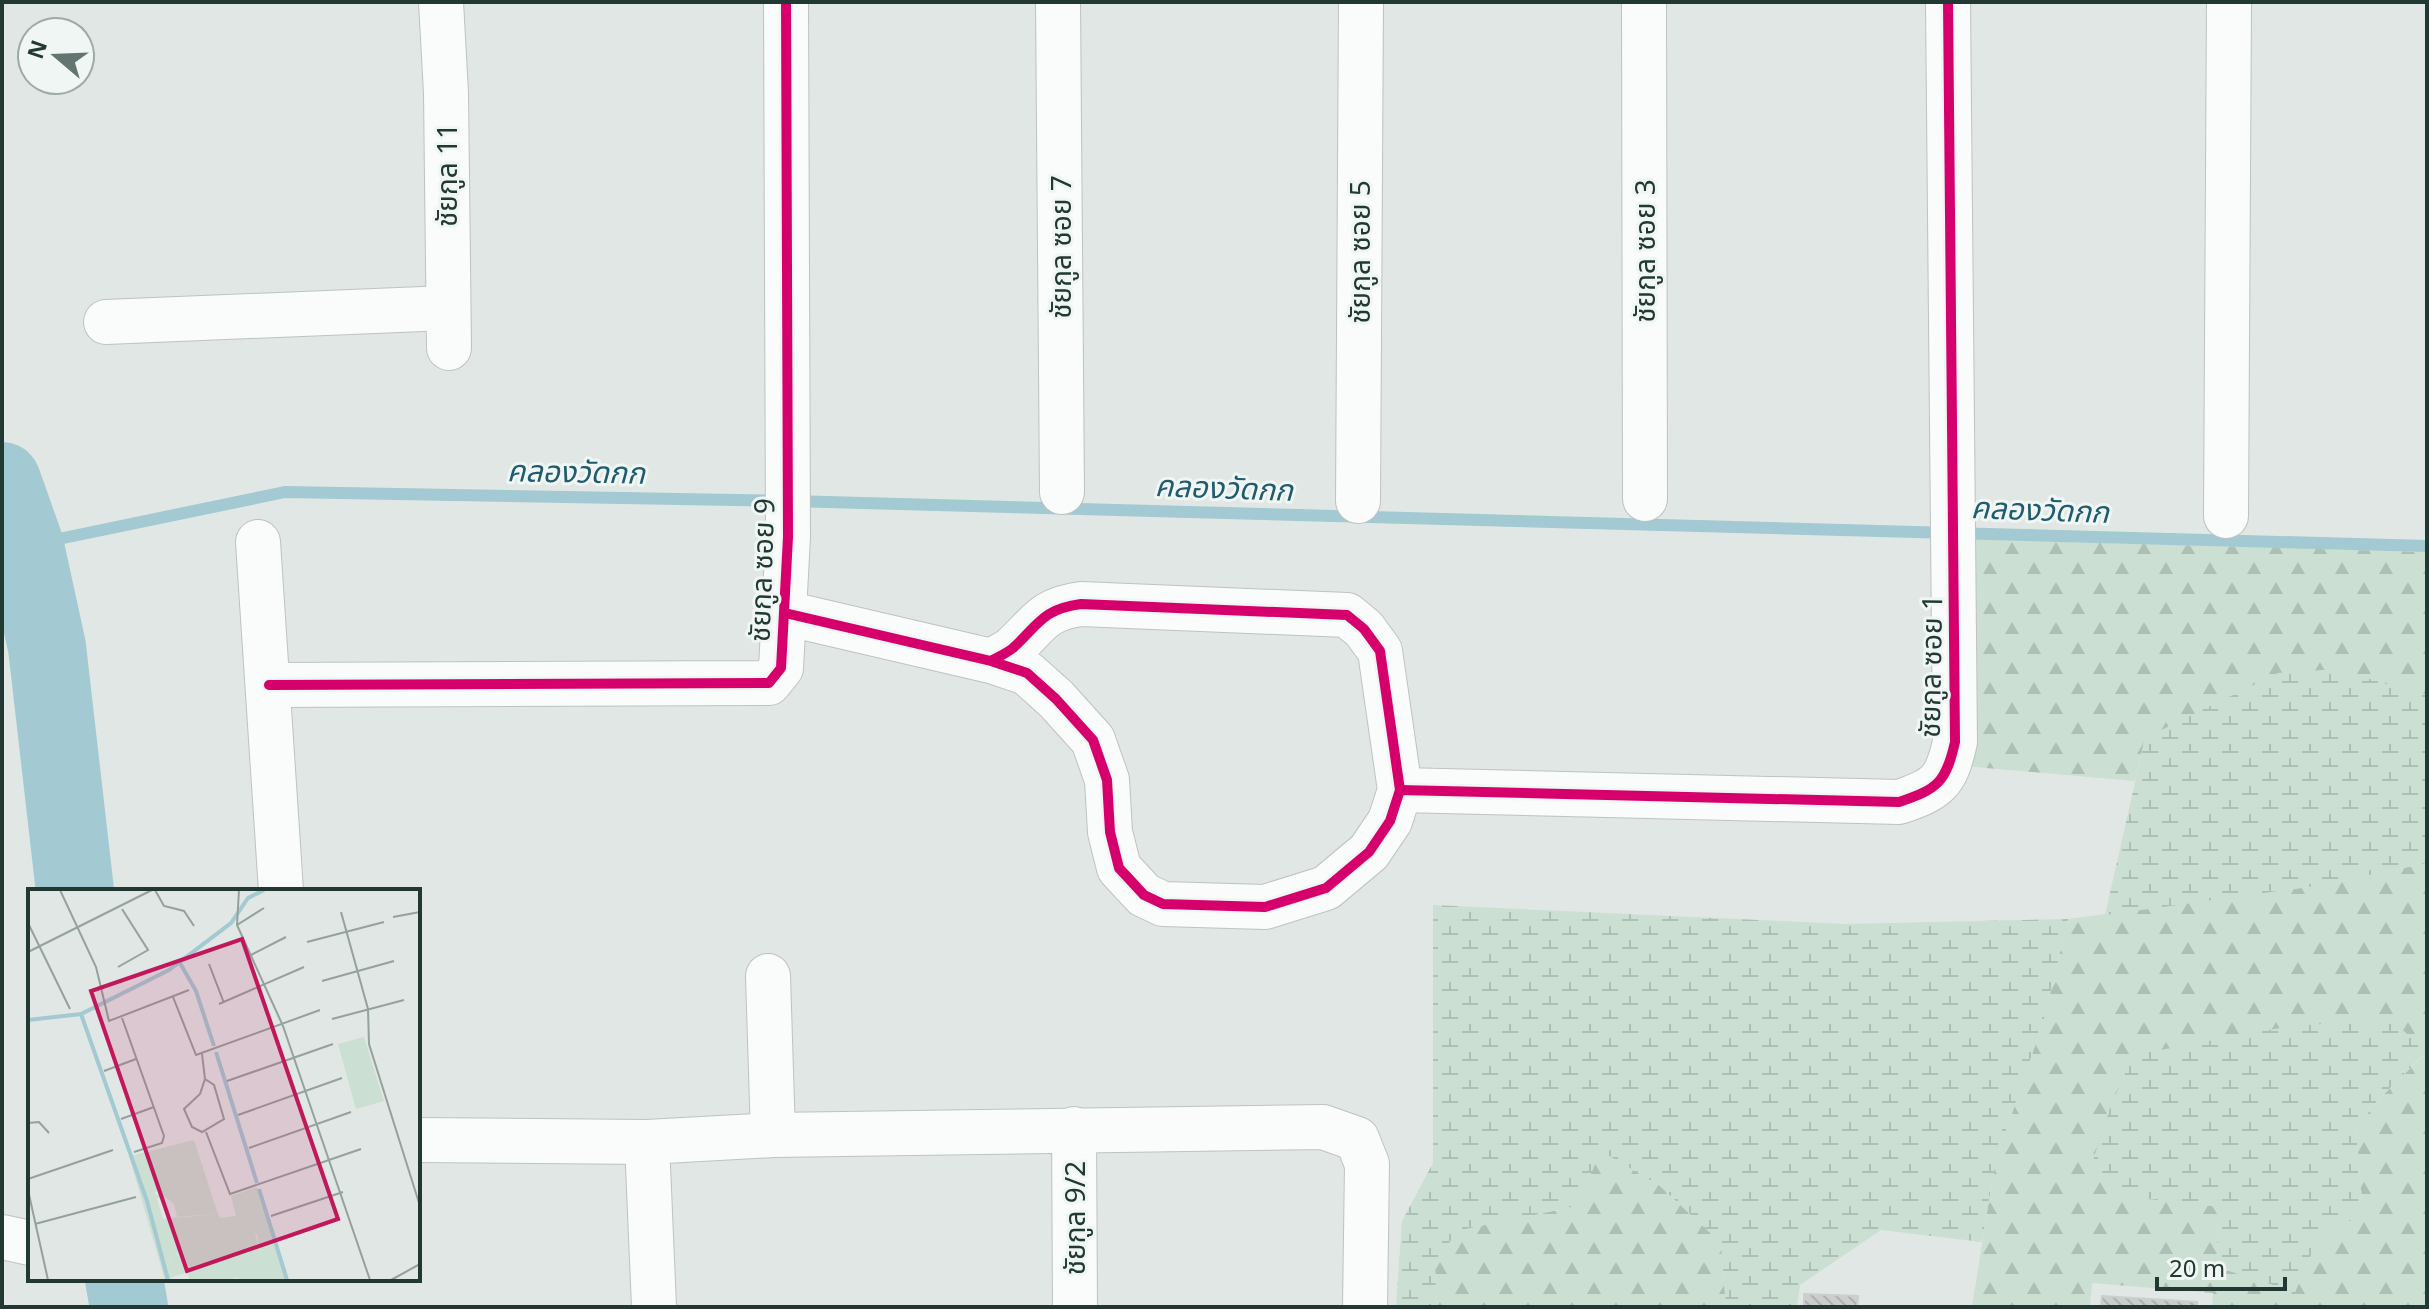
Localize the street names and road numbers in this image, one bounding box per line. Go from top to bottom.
street label: ชัยกูล 11 [427,123,465,227]
street label: ชัยกูล ซอย 7 [1041,175,1079,319]
street label: ชัยกูล ซอย 3 [1625,179,1663,323]
street label: ชัยกูล ซอย 5 [1340,180,1378,324]
street label: ชัยกูล ซอย 9 [740,498,782,642]
street label: ชัยกูล ซอย 1 [1910,594,1950,738]
street label: ชัยกูล 9/2 [1055,1161,1093,1275]

